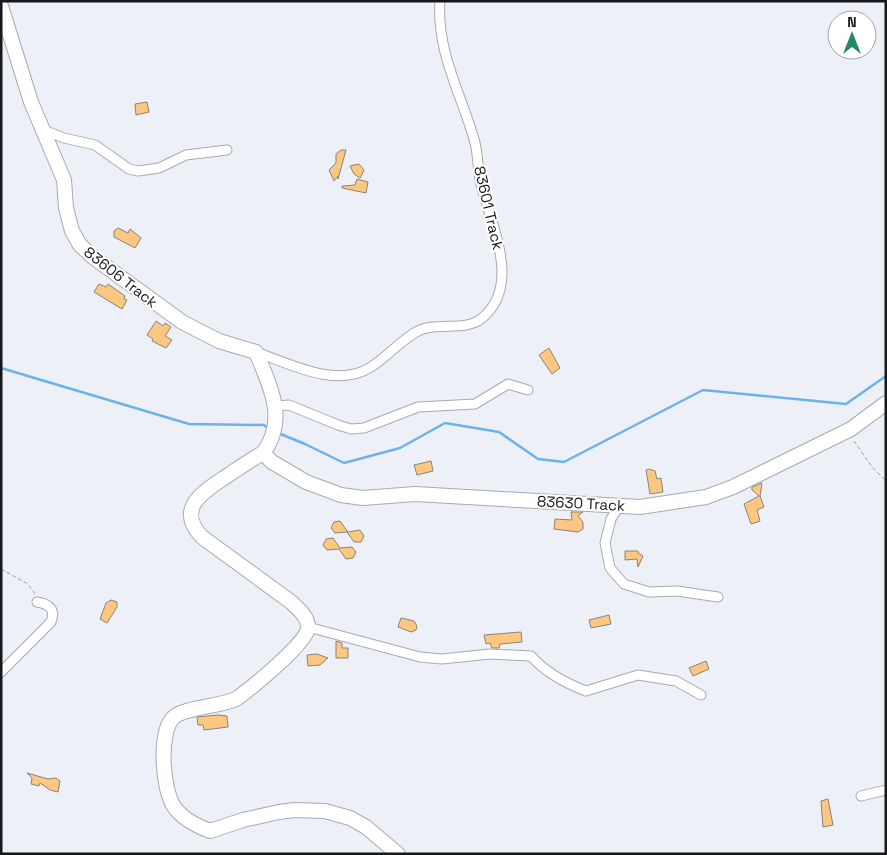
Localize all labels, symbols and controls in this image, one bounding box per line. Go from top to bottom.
north arrow [827,10,877,60]
text: N [847,13,857,31]
street label: 83601 Track [470,164,508,252]
street label: 83606 Track [80,242,162,312]
street label: 83630 Track [536,491,626,515]

